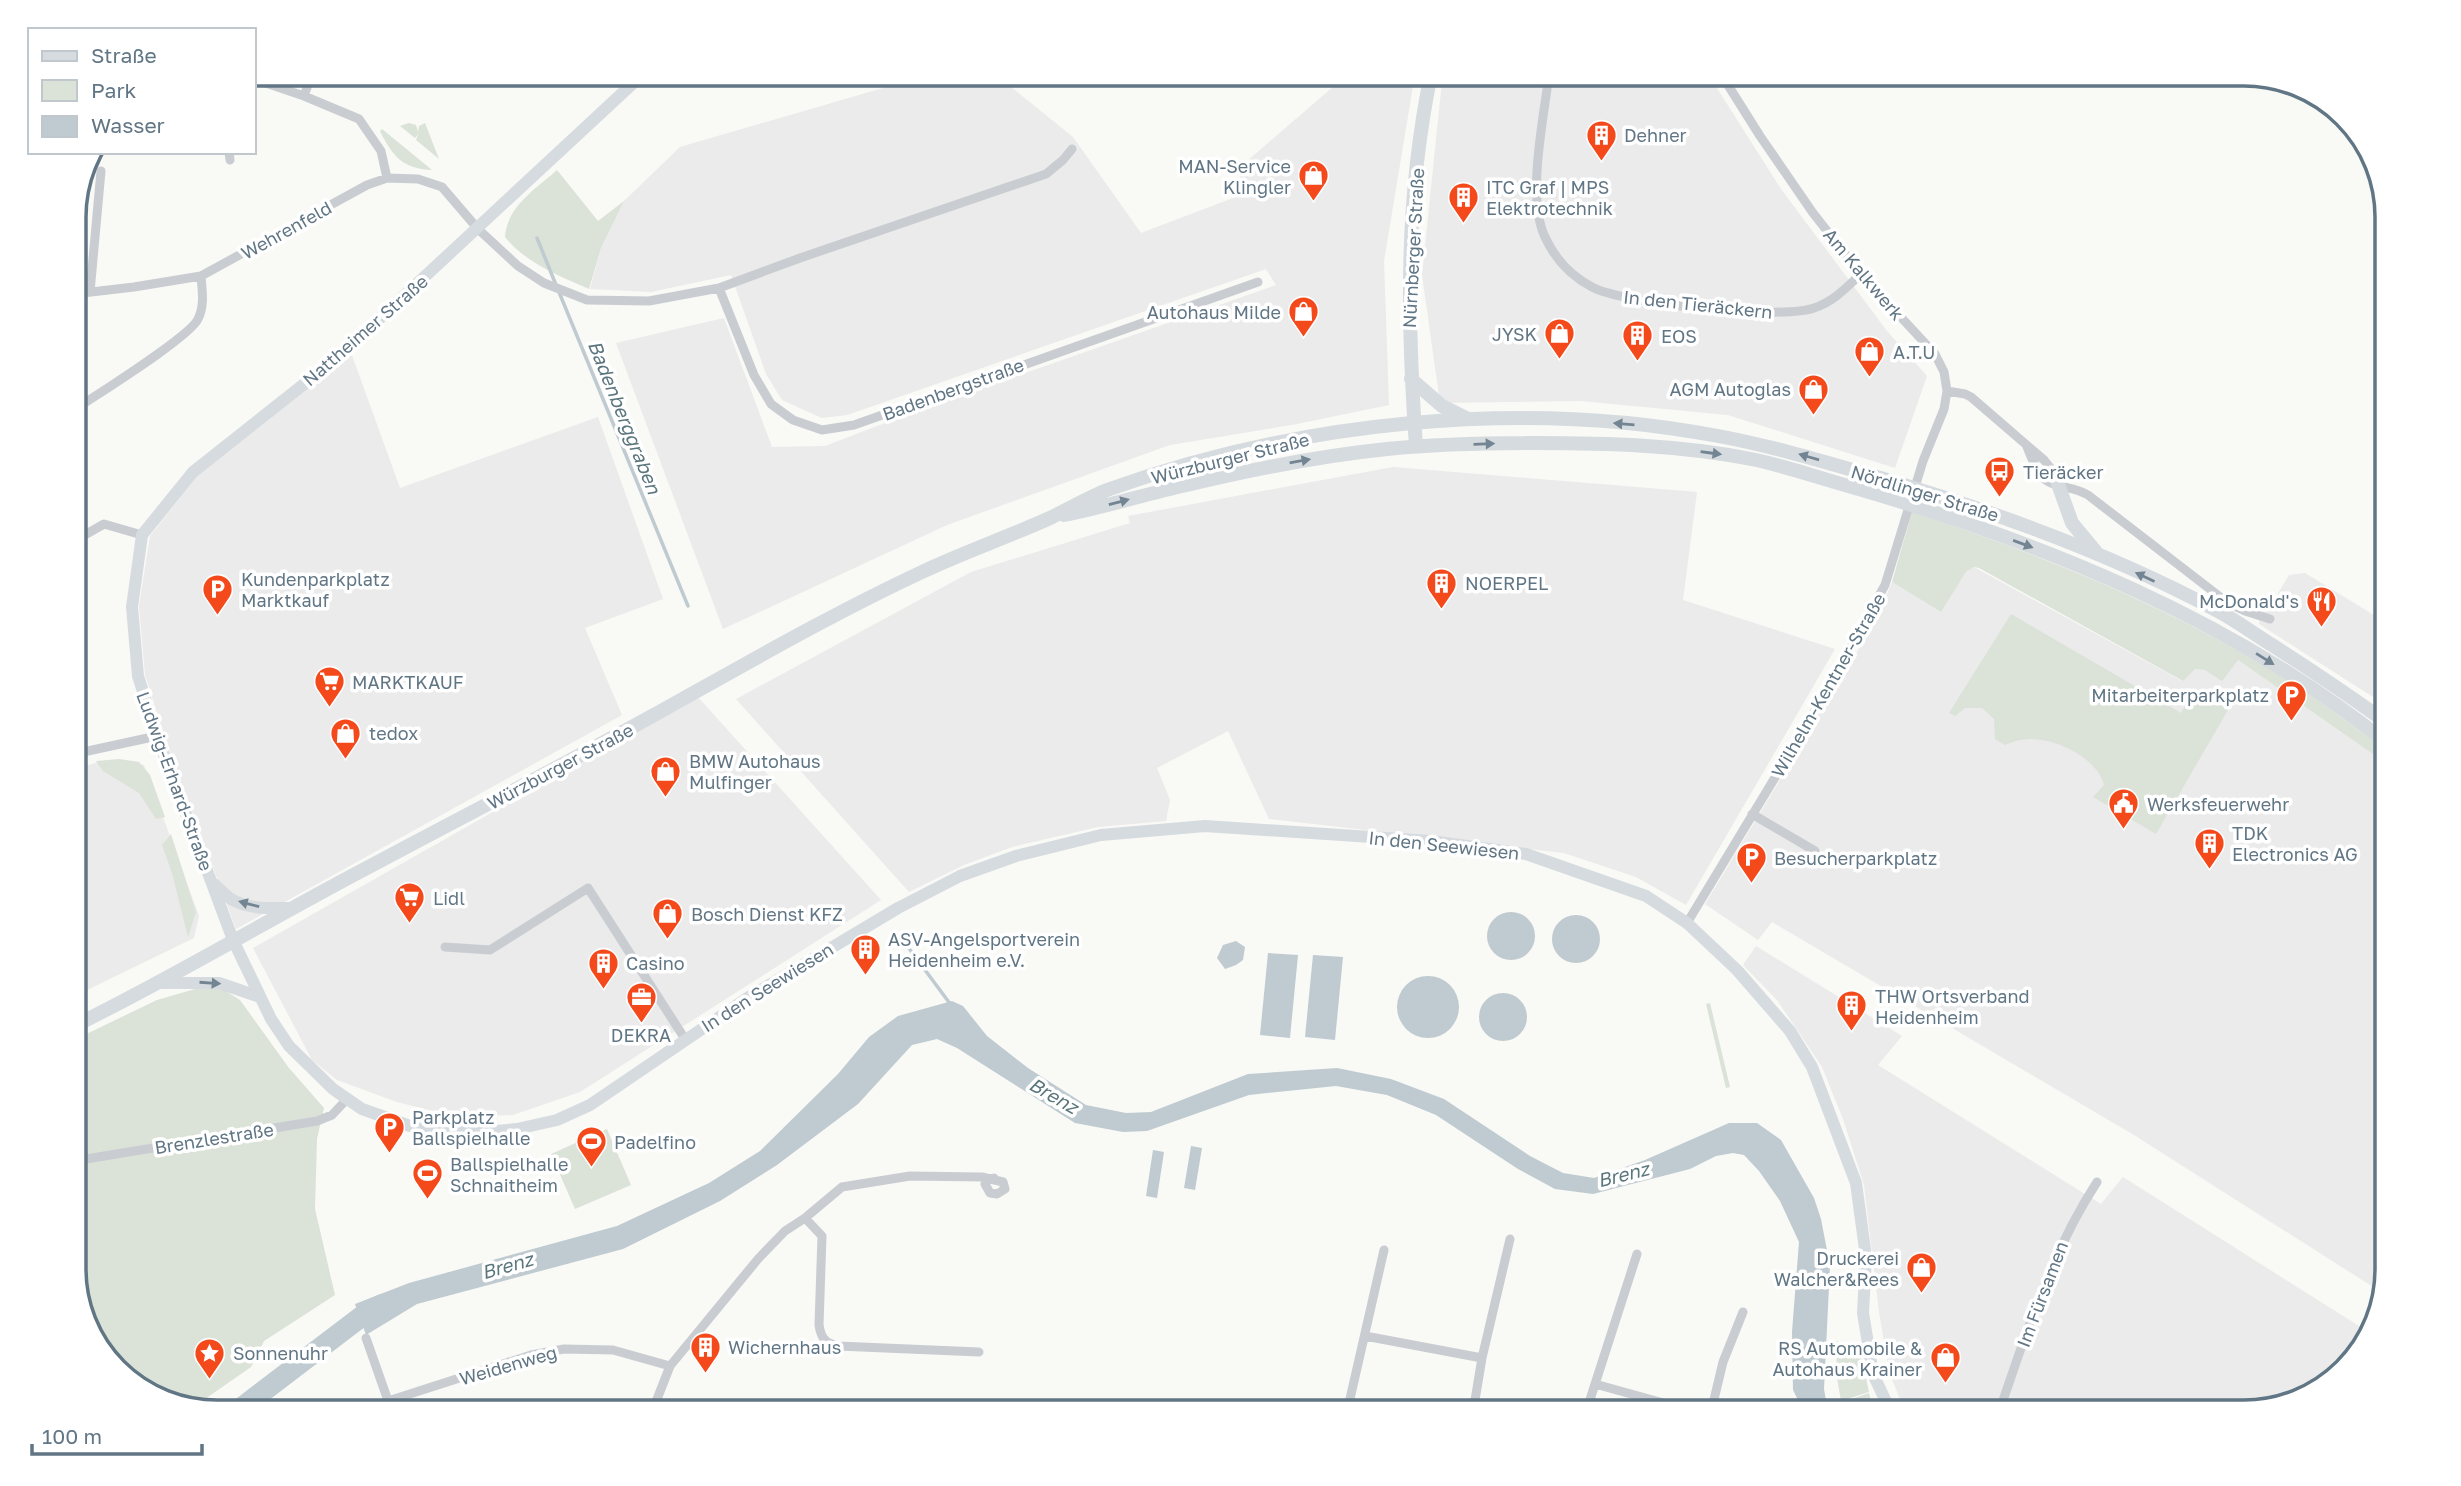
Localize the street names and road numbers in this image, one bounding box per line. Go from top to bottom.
street label: Nürnberger Straße [1398,167,1428,329]
street label: Wehrenfeld [237,196,335,264]
street label: Am Kalkwerk [1819,224,1909,324]
street label: Nattheimer Straße [298,270,432,390]
street label: In den Tieräckern [1622,285,1774,323]
street label: Badenbergstraße [879,353,1027,425]
street label: Würzburger Straße [1149,428,1311,488]
street label: Nördlinger Straße [1848,460,2002,526]
street label: Wilhelm-Kentner-Straße [1766,589,1890,781]
street label: Ludwig-Erhard-Straße [132,688,218,874]
street label: Würzburger Straße [483,718,637,814]
street label: In den Seewiesen [1368,826,1520,864]
street label: In den Seewiesen [697,938,837,1036]
street label: Brenzlestraße [153,1118,275,1158]
street label: Im Fürsamen [2012,1238,2072,1350]
street label: Weidenweg [457,1341,559,1389]

